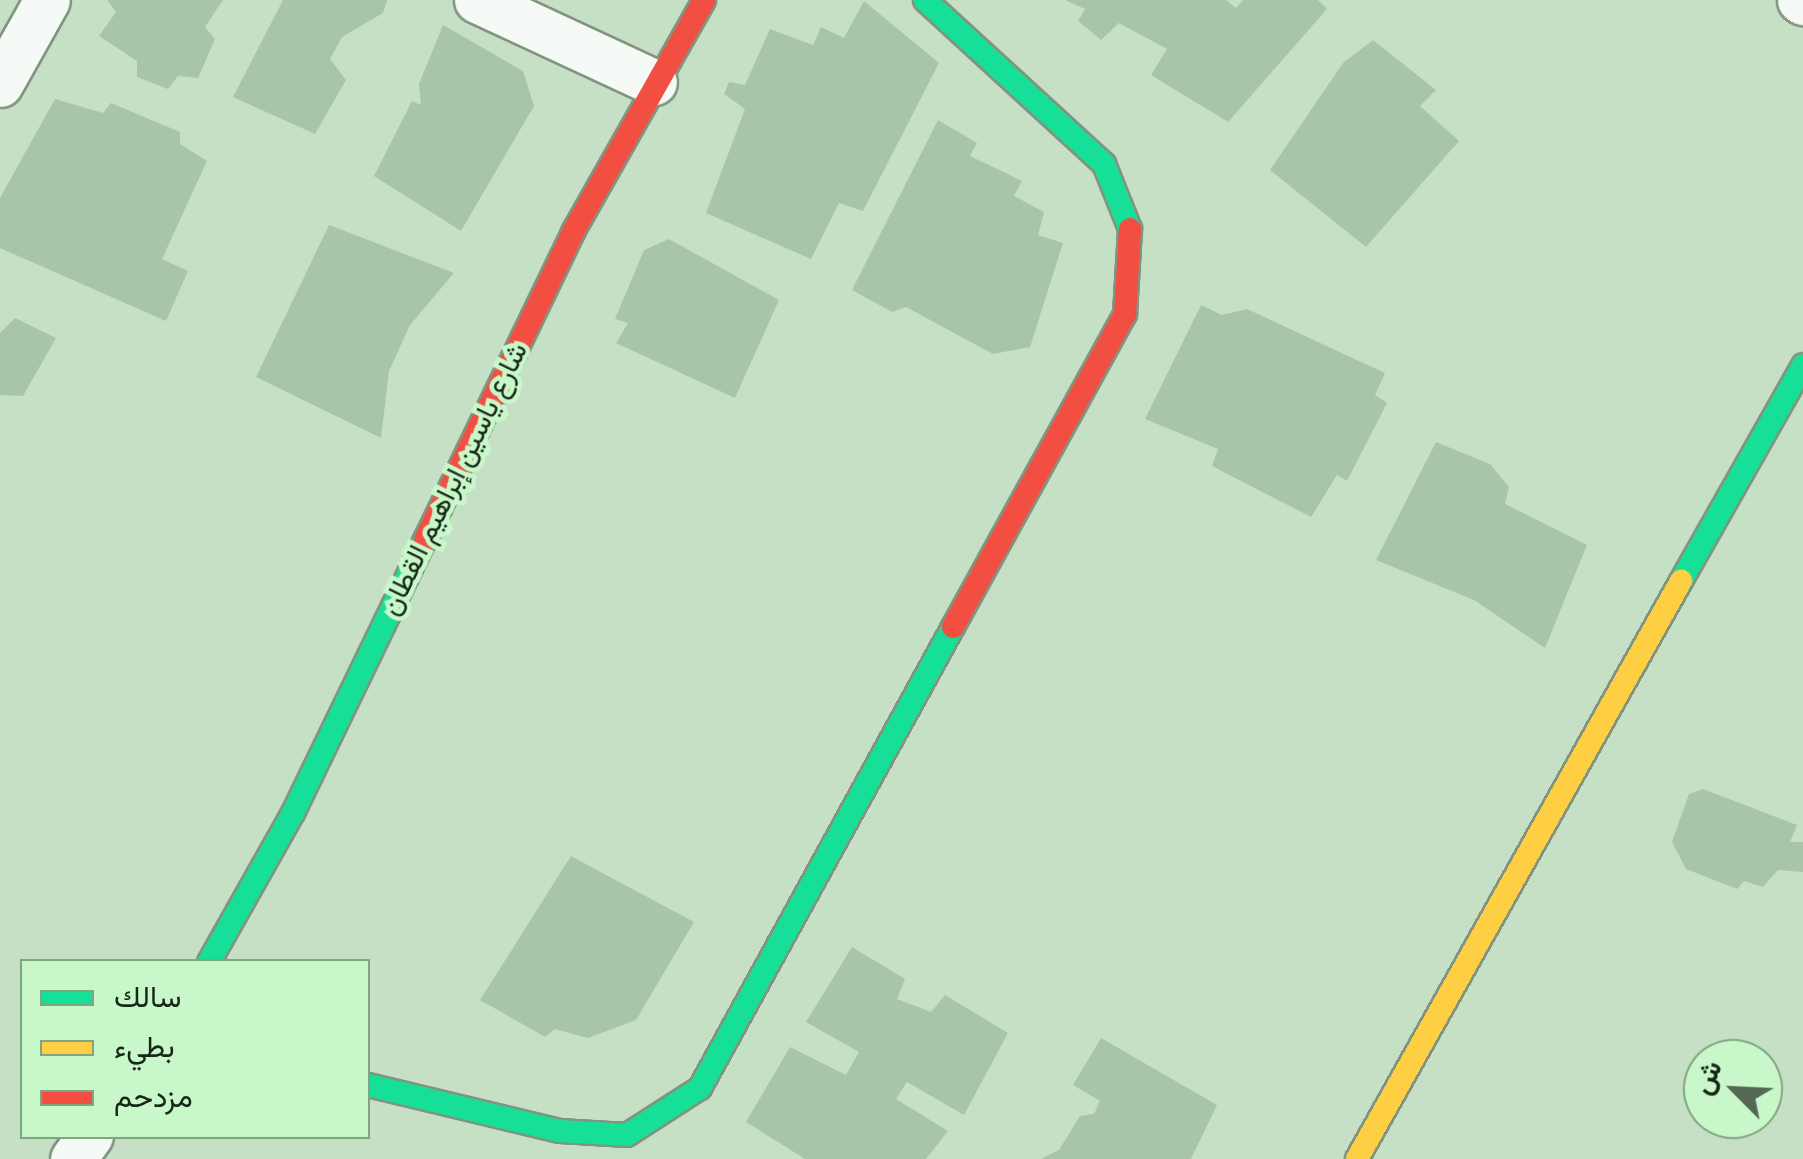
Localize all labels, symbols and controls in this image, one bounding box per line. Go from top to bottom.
street label: شارع ياسين إبراهيم القطان [373,337,535,621]
legend [20,959,370,1139]
text: سالك [114,975,181,1018]
text: بطيء [114,1025,175,1068]
north arrow [1683,1039,1783,1139]
text: ش [1682,1054,1732,1101]
text: مزدحم [114,1075,193,1118]

